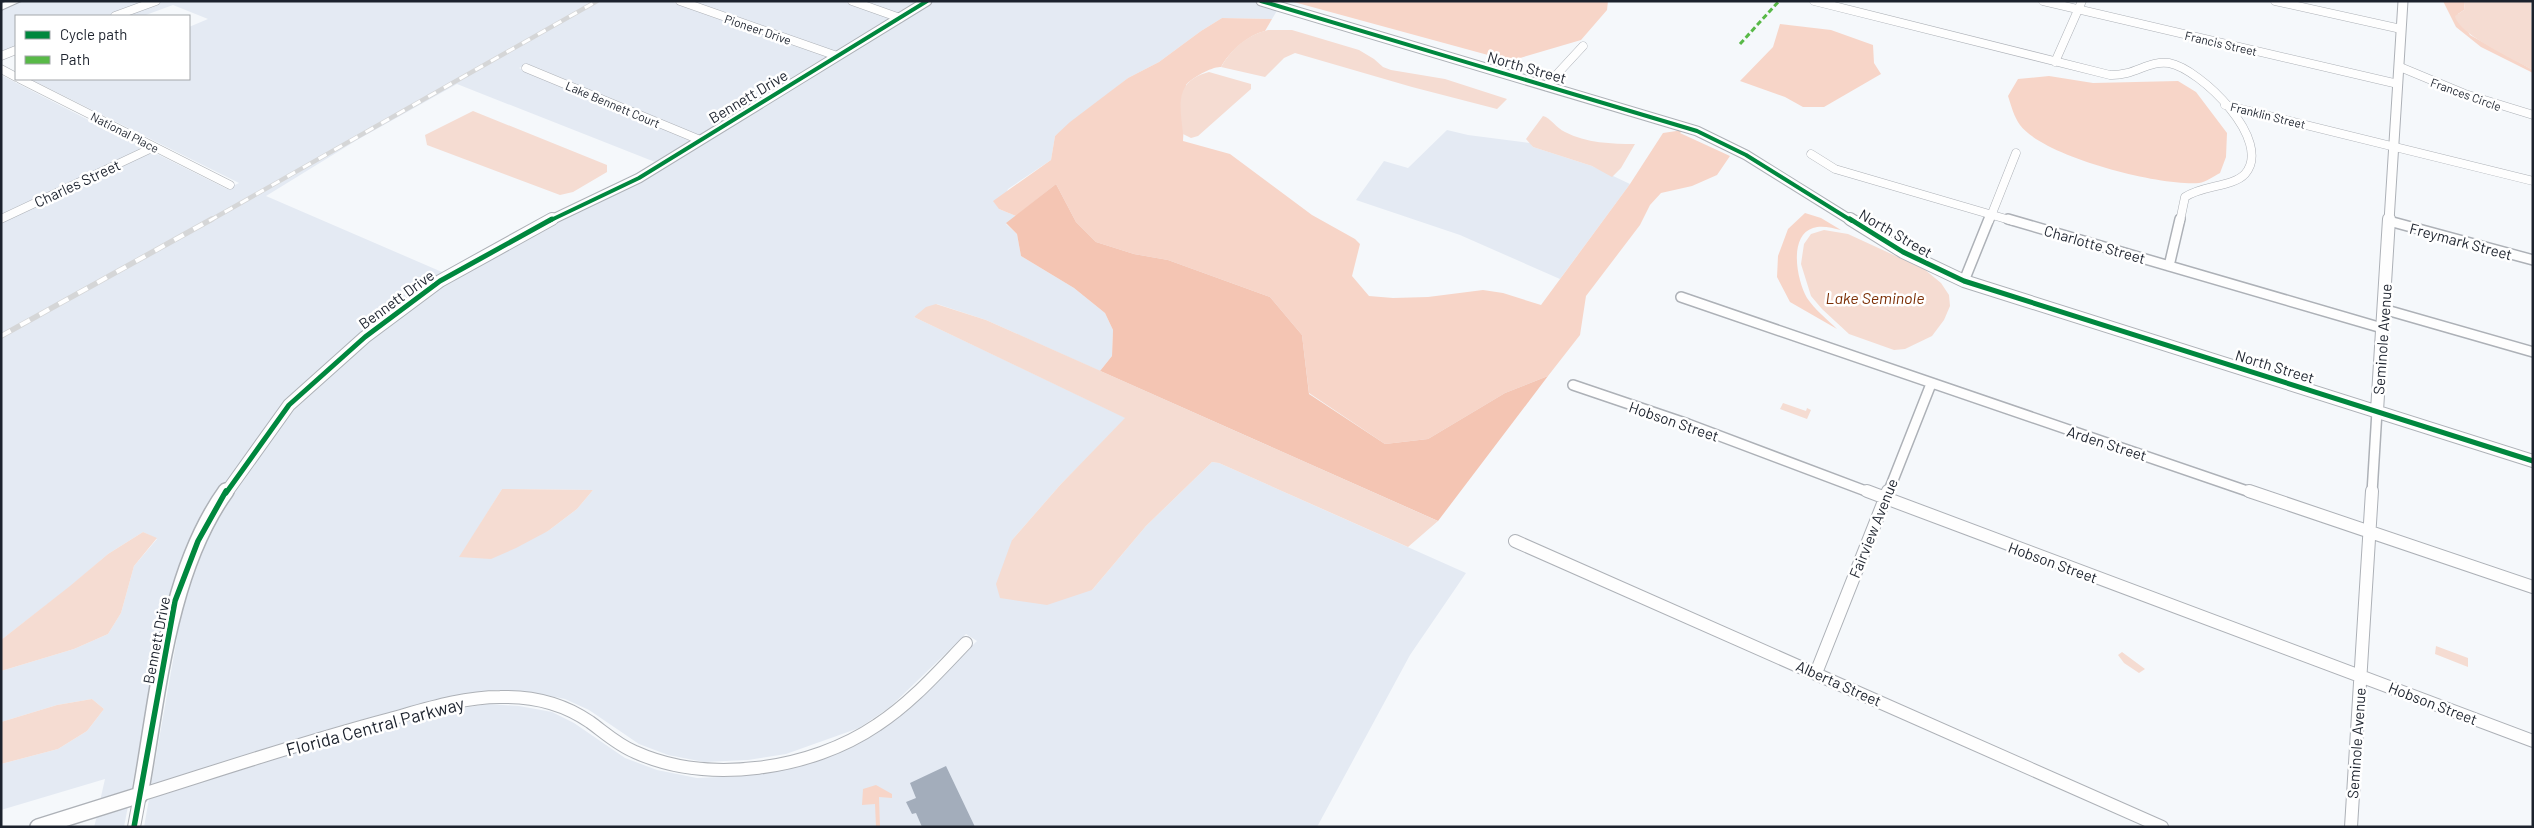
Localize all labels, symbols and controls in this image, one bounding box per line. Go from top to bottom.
street label: Pioneer Drive [723,11,793,47]
legend [15,15,190,80]
text: Cycle path [60,25,127,43]
street label: Francis Street [2183,28,2259,58]
street label: North Street [1485,47,1569,87]
text: Path [60,50,90,68]
street label: Bennett Drive [705,65,791,127]
street label: Frances Circle [2429,75,2503,113]
street label: Lake Bennett Court [564,78,662,130]
street label: Franklin Street [2229,99,2307,131]
street label: National Place [89,109,161,155]
street label: Charles Street [31,155,123,211]
street label: North Street [1856,205,1936,261]
street label: Freymark Street [2408,219,2514,263]
street label: Charlotte Street [2042,221,2148,267]
street label: Bennett Drive [355,266,437,332]
street label: Seminole Avenue [2369,283,2395,395]
water label: Lake Seminole [1826,288,1924,307]
street label: North Street [2233,345,2317,387]
street label: Hobson Street [1627,397,1721,445]
street label: Arden Street [2065,422,2149,464]
street label: Fairview Avenue [1845,476,1901,580]
street label: Hobson Street [2006,538,2100,586]
street label: Bennett Drive [139,595,173,685]
street label: Alberta Street [1794,656,1884,710]
street label: Hobson Street [2386,678,2480,728]
street label: Seminole Avenue [2343,687,2369,799]
street label: Florida Central Parkway [283,692,467,760]

